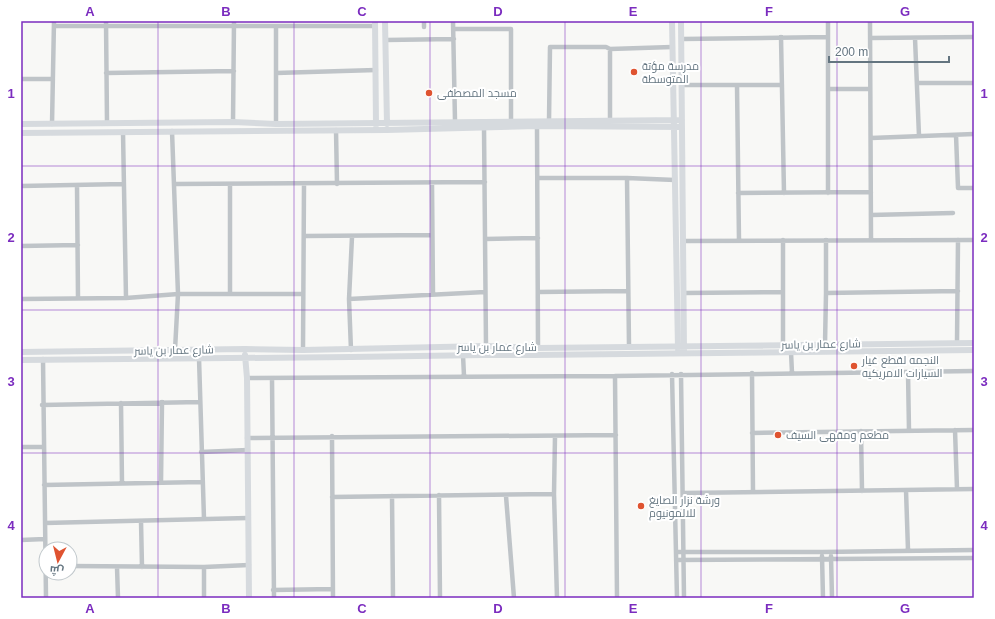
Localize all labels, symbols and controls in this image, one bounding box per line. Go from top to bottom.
text: A [85,4,95,19]
text: B [221,4,231,19]
text: C [357,4,367,19]
text: D [493,4,503,19]
text: E [629,4,638,19]
text: F [765,4,773,19]
text: G [900,4,910,19]
scale bar [829,38,949,64]
text: 200 m [835,45,868,59]
place label: مدرسة مؤتة المتوسطة [642,60,699,86]
marker: مدرسة مؤتة المتوسطة [629,67,639,77]
text: 1 [7,86,15,101]
text: 1 [980,86,988,101]
place label: مسجد المصطفى [437,87,517,100]
marker: مسجد المصطفى [424,88,434,98]
text: 2 [7,230,15,245]
text: 2 [980,230,988,245]
street label: شارع عمار بن ياسر [780,337,861,353]
street label: شارع عمار بن ياسر [456,341,537,355]
street label: شارع عمار بن ياسر [133,343,214,359]
place label: النجمه لقطع غيار السيارات الامريكيه [861,354,943,380]
marker: النجمه لقطع غيار السيارات الامريكيه [849,361,859,371]
text: 3 [7,374,15,389]
text: 3 [980,374,988,389]
place label: مطعم ومقهى السيف [786,429,889,443]
marker: مطعم ومقهى السيف [773,430,783,440]
place label: ورشة نزار الصايغ للالمونيوم [649,494,720,521]
marker: ورشة نزار الصايغ للالمونيوم [636,501,646,511]
text: 4 [7,518,15,533]
text: 4 [980,518,988,533]
north arrow [38,541,78,581]
text: ش [49,563,65,578]
text: A [85,601,95,616]
text: B [221,601,231,616]
text: C [357,601,367,616]
text: D [493,601,503,616]
text: E [629,601,638,616]
text: F [765,601,773,616]
text: G [900,601,910,616]

